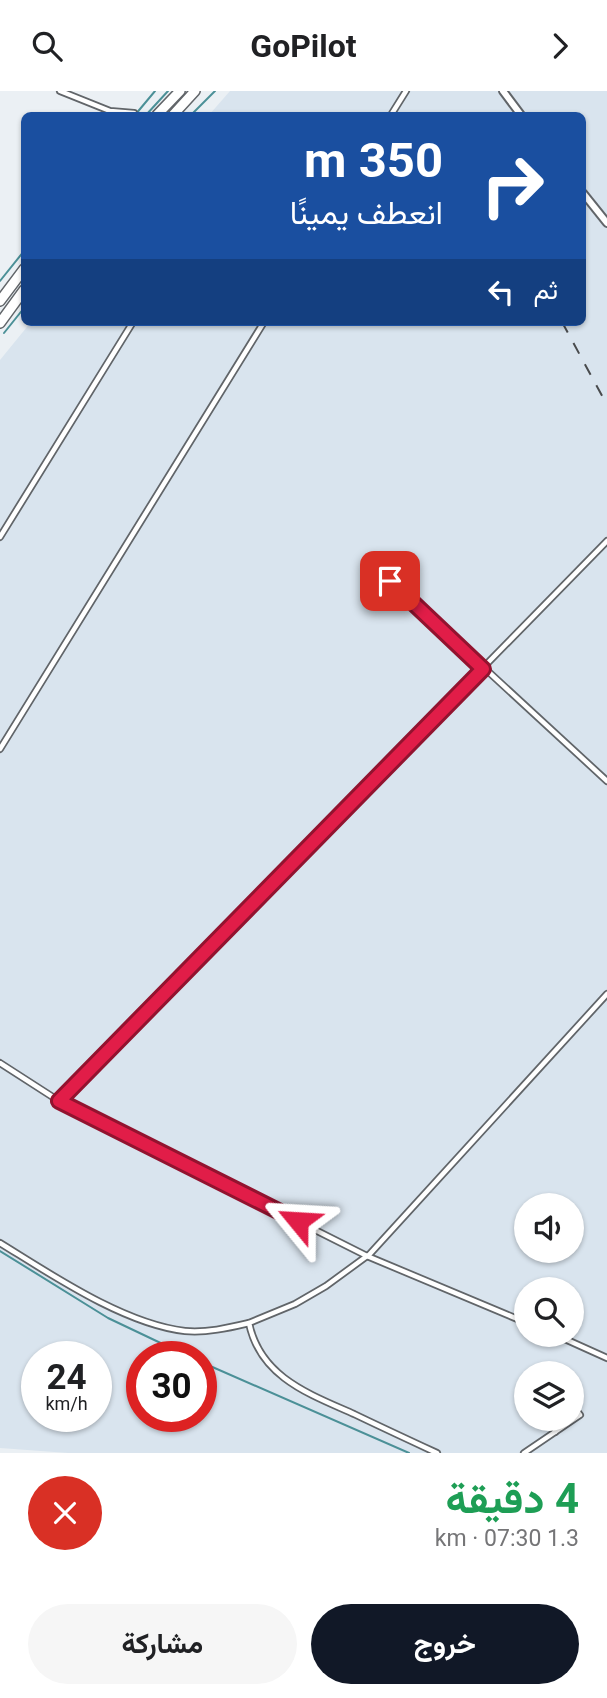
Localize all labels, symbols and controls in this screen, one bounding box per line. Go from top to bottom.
icon: search [28,27,66,65]
text: GoPilot [250,27,357,65]
icon: forward [541,27,579,65]
text: 350 m [304,132,443,189]
icon: right [467,140,558,231]
text: انعطف يمينًا [290,194,443,232]
icon: left [482,273,520,311]
text: ثم [534,275,558,305]
pin [360,551,420,611]
icon: arrive [371,562,409,600]
position arrow [261,1184,335,1258]
map controls [514,1193,584,1431]
button: sound [514,1193,584,1263]
button: search [514,1277,584,1347]
speed limit sign: 30 [126,1341,217,1432]
text: 24 [46,1357,87,1398]
button: layers [514,1361,584,1431]
text: km/h [45,1393,88,1414]
text: 4 دقيقة [445,1474,579,1523]
button: close [28,1476,102,1550]
text: 1.3 km · 07:30 [435,1525,579,1552]
button: مشاركة [28,1604,297,1684]
button: خروج [311,1604,579,1684]

